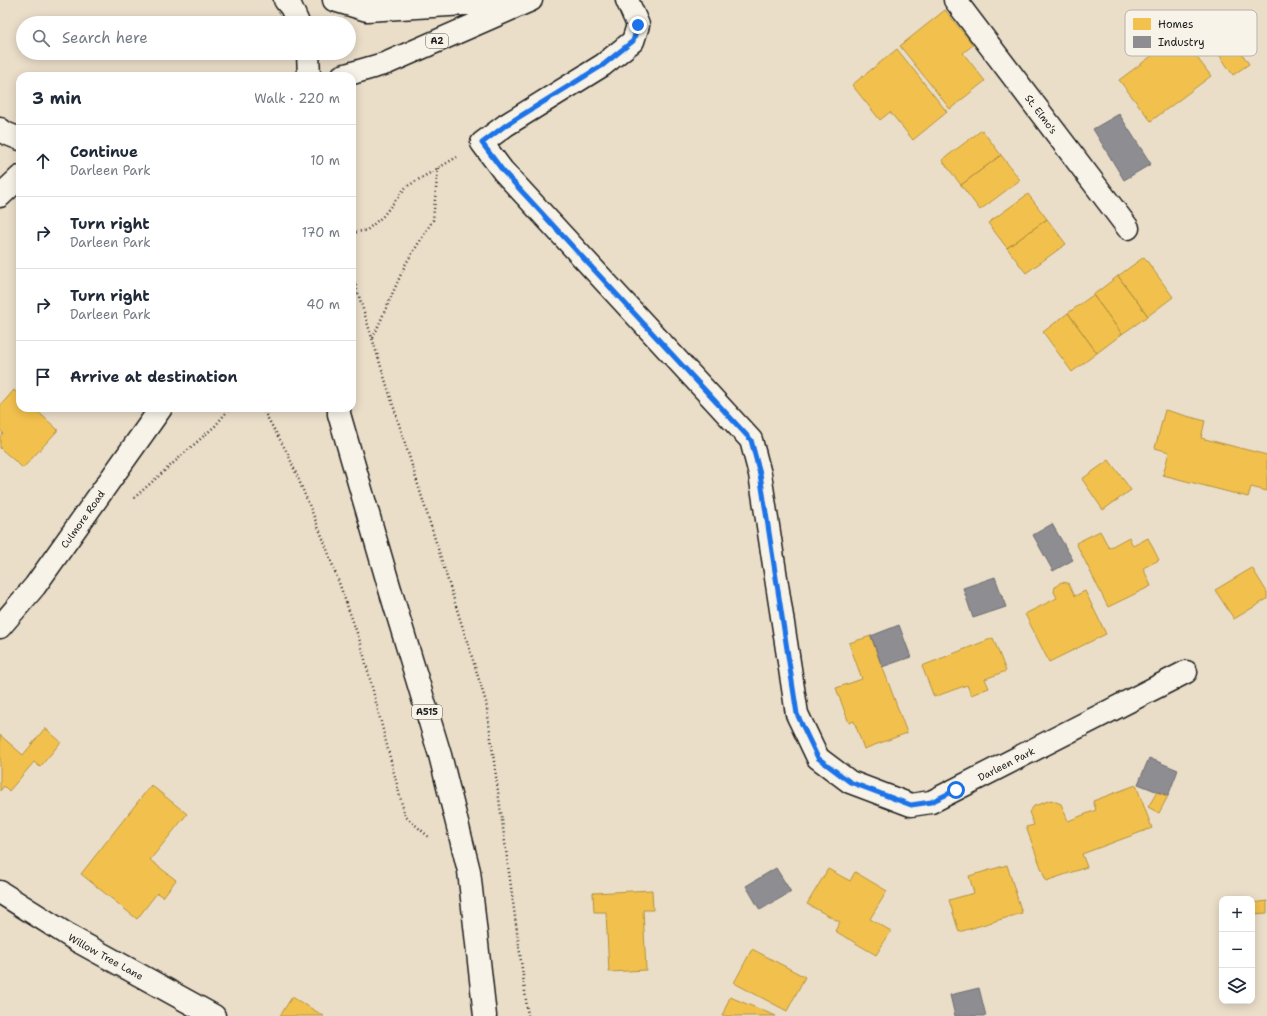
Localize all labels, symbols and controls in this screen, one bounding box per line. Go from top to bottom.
legend [1125,10,1257,56]
search box [16,16,356,60]
route end [629,16,647,34]
text: Homes [1158,17,1194,32]
icon: search [30,27,52,49]
text: Search here [62,28,148,48]
road number: A2 [426,34,448,48]
text: Industry [1158,35,1205,50]
text: 3 min [32,87,82,109]
text: Walk · 220 m [254,90,340,107]
street label: St. Elmo's [1022,92,1060,136]
text: Continue [70,142,138,162]
icon: ahead [32,150,54,172]
text: 10 m [310,152,340,169]
text: Darleen Park [70,162,151,179]
text: Turn right [70,214,150,234]
icon: right [32,222,54,244]
text: 170 m [302,224,340,241]
text: Darleen Park [70,234,151,251]
text: Turn right [70,286,150,306]
icon: right [32,294,54,316]
text: 40 m [306,296,340,313]
text: Darleen Park [70,306,151,323]
icon: arrive [32,366,54,388]
text: Arrive at destination [70,367,238,387]
street label: Culmore Road [58,487,108,550]
road number: A515 [412,705,442,719]
street label: Darleen Park [976,744,1037,784]
route start [947,781,965,799]
map controls [1219,896,1255,1004]
button: + [1219,896,1255,932]
street label: Willow Tree Lane [66,930,146,983]
button: − [1219,932,1255,968]
button: layers [1219,968,1255,1004]

